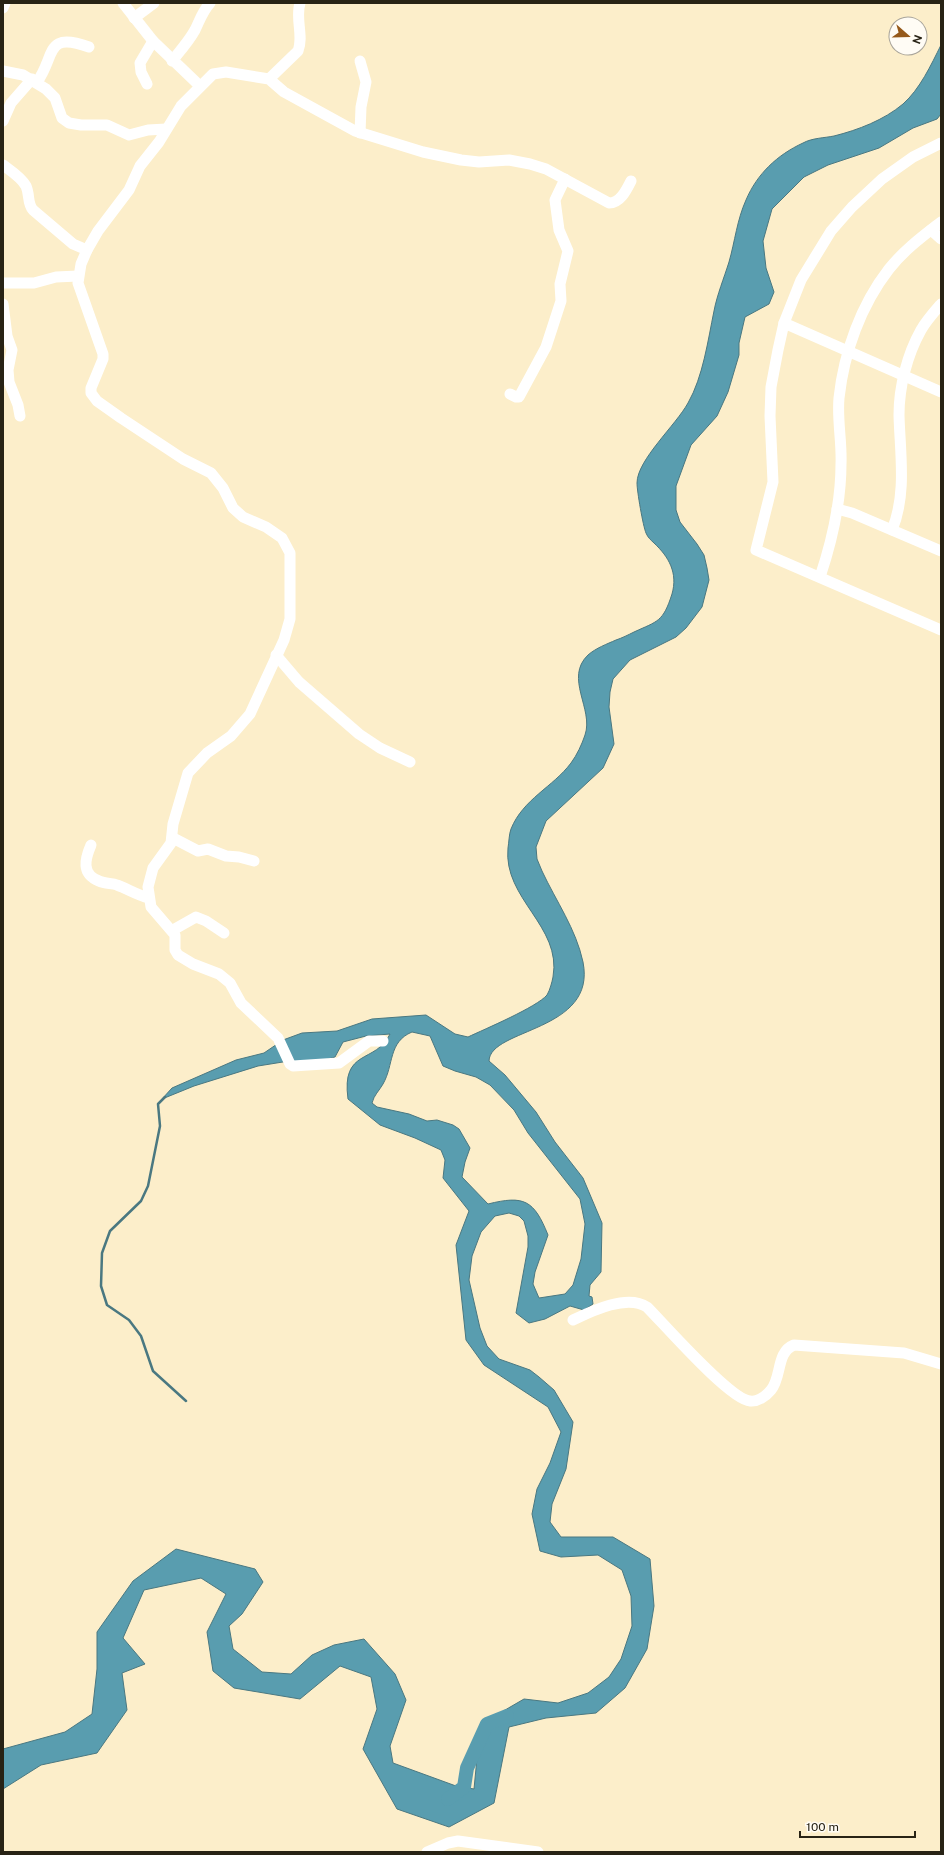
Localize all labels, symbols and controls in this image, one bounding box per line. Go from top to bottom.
north arrow [888,16,928,56]
text: N [910,33,925,46]
scale bar [800,1813,915,1839]
text: 100 m [806,1820,839,1834]

